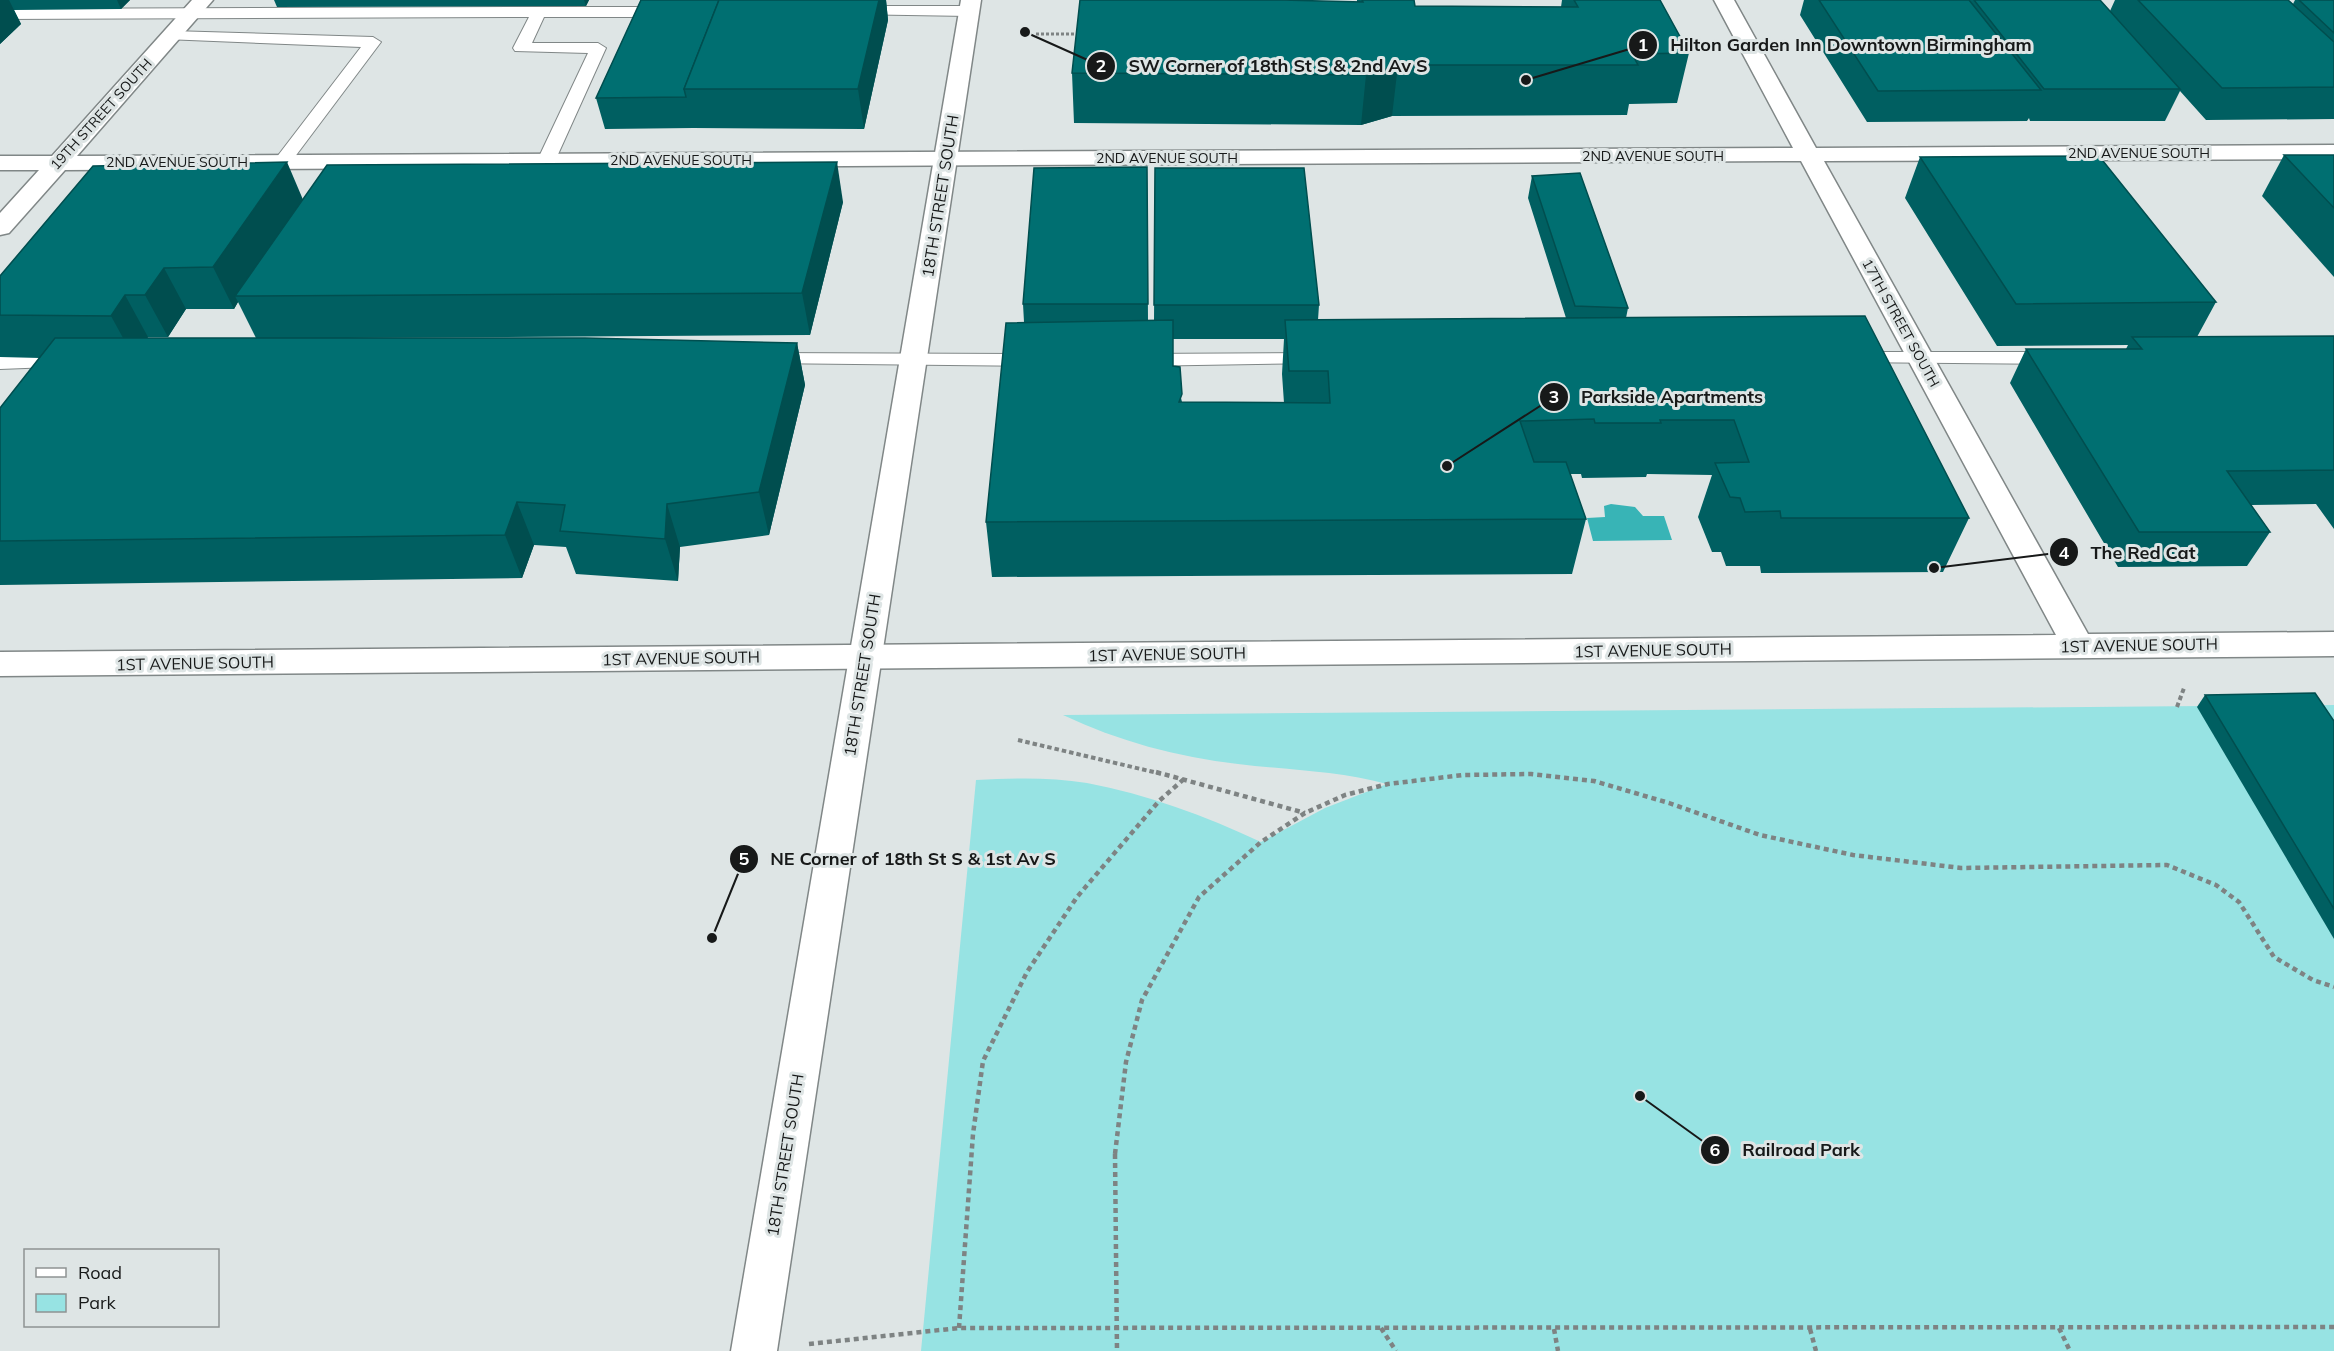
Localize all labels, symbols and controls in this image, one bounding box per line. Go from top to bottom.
callout: Hilton Garden Inn Downtown Birmingham [1628,27,2043,63]
text: 1 [1638,33,1648,56]
text: Hilton Garden Inn Downtown Birmingham [1670,33,2032,56]
callout: SW Corner of 18th St S & 2nd Av S [1086,48,1439,84]
text: 2 [1096,54,1106,77]
text: SW Corner of 18th St S & 2nd Av S [1128,54,1428,77]
street label: 19TH STREET SOUTH [46,55,156,173]
street label: 18TH STREET SOUTH [917,113,963,279]
street label: 2ND AVENUE SOUTH [2068,144,2210,162]
street label: 2ND AVENUE SOUTH [1582,147,1724,165]
street label: 2ND AVENUE SOUTH [1096,149,1238,167]
street label: 2ND AVENUE SOUTH [610,151,752,169]
street label: 2ND AVENUE SOUTH [106,153,248,171]
street label: 17TH STREET SOUTH [1858,256,1944,390]
callout: Parkside Apartments [1539,379,1775,415]
text: 3 [1549,385,1559,408]
text: Parkside Apartments [1581,385,1763,408]
callout: The Red Cat [2049,534,2208,570]
text: 4 [2059,541,2070,564]
text: The Red Cat [2090,541,2196,564]
street label: 18TH STREET SOUTH [839,592,885,758]
street label: 1ST AVENUE SOUTH [2060,634,2218,656]
street label: 1ST AVENUE SOUTH [1574,639,1732,661]
street label: 1ST AVENUE SOUTH [1088,643,1246,665]
street label: 1ST AVENUE SOUTH [602,647,760,669]
street label: 1ST AVENUE SOUTH [116,652,274,674]
callout: NE Corner of 18th St S & 1st Av S [729,841,1068,877]
text: 5 [739,847,750,870]
text: NE Corner of 18th St S & 1st Av S [770,847,1056,870]
street label: 18TH STREET SOUTH [762,1072,808,1238]
callout: Railroad Park [1700,1132,1871,1168]
text: 6 [1710,1138,1721,1161]
text: Railroad Park [1742,1138,1861,1161]
legend [24,1249,219,1327]
text: Road [78,1261,122,1284]
text: Park [78,1291,117,1314]

